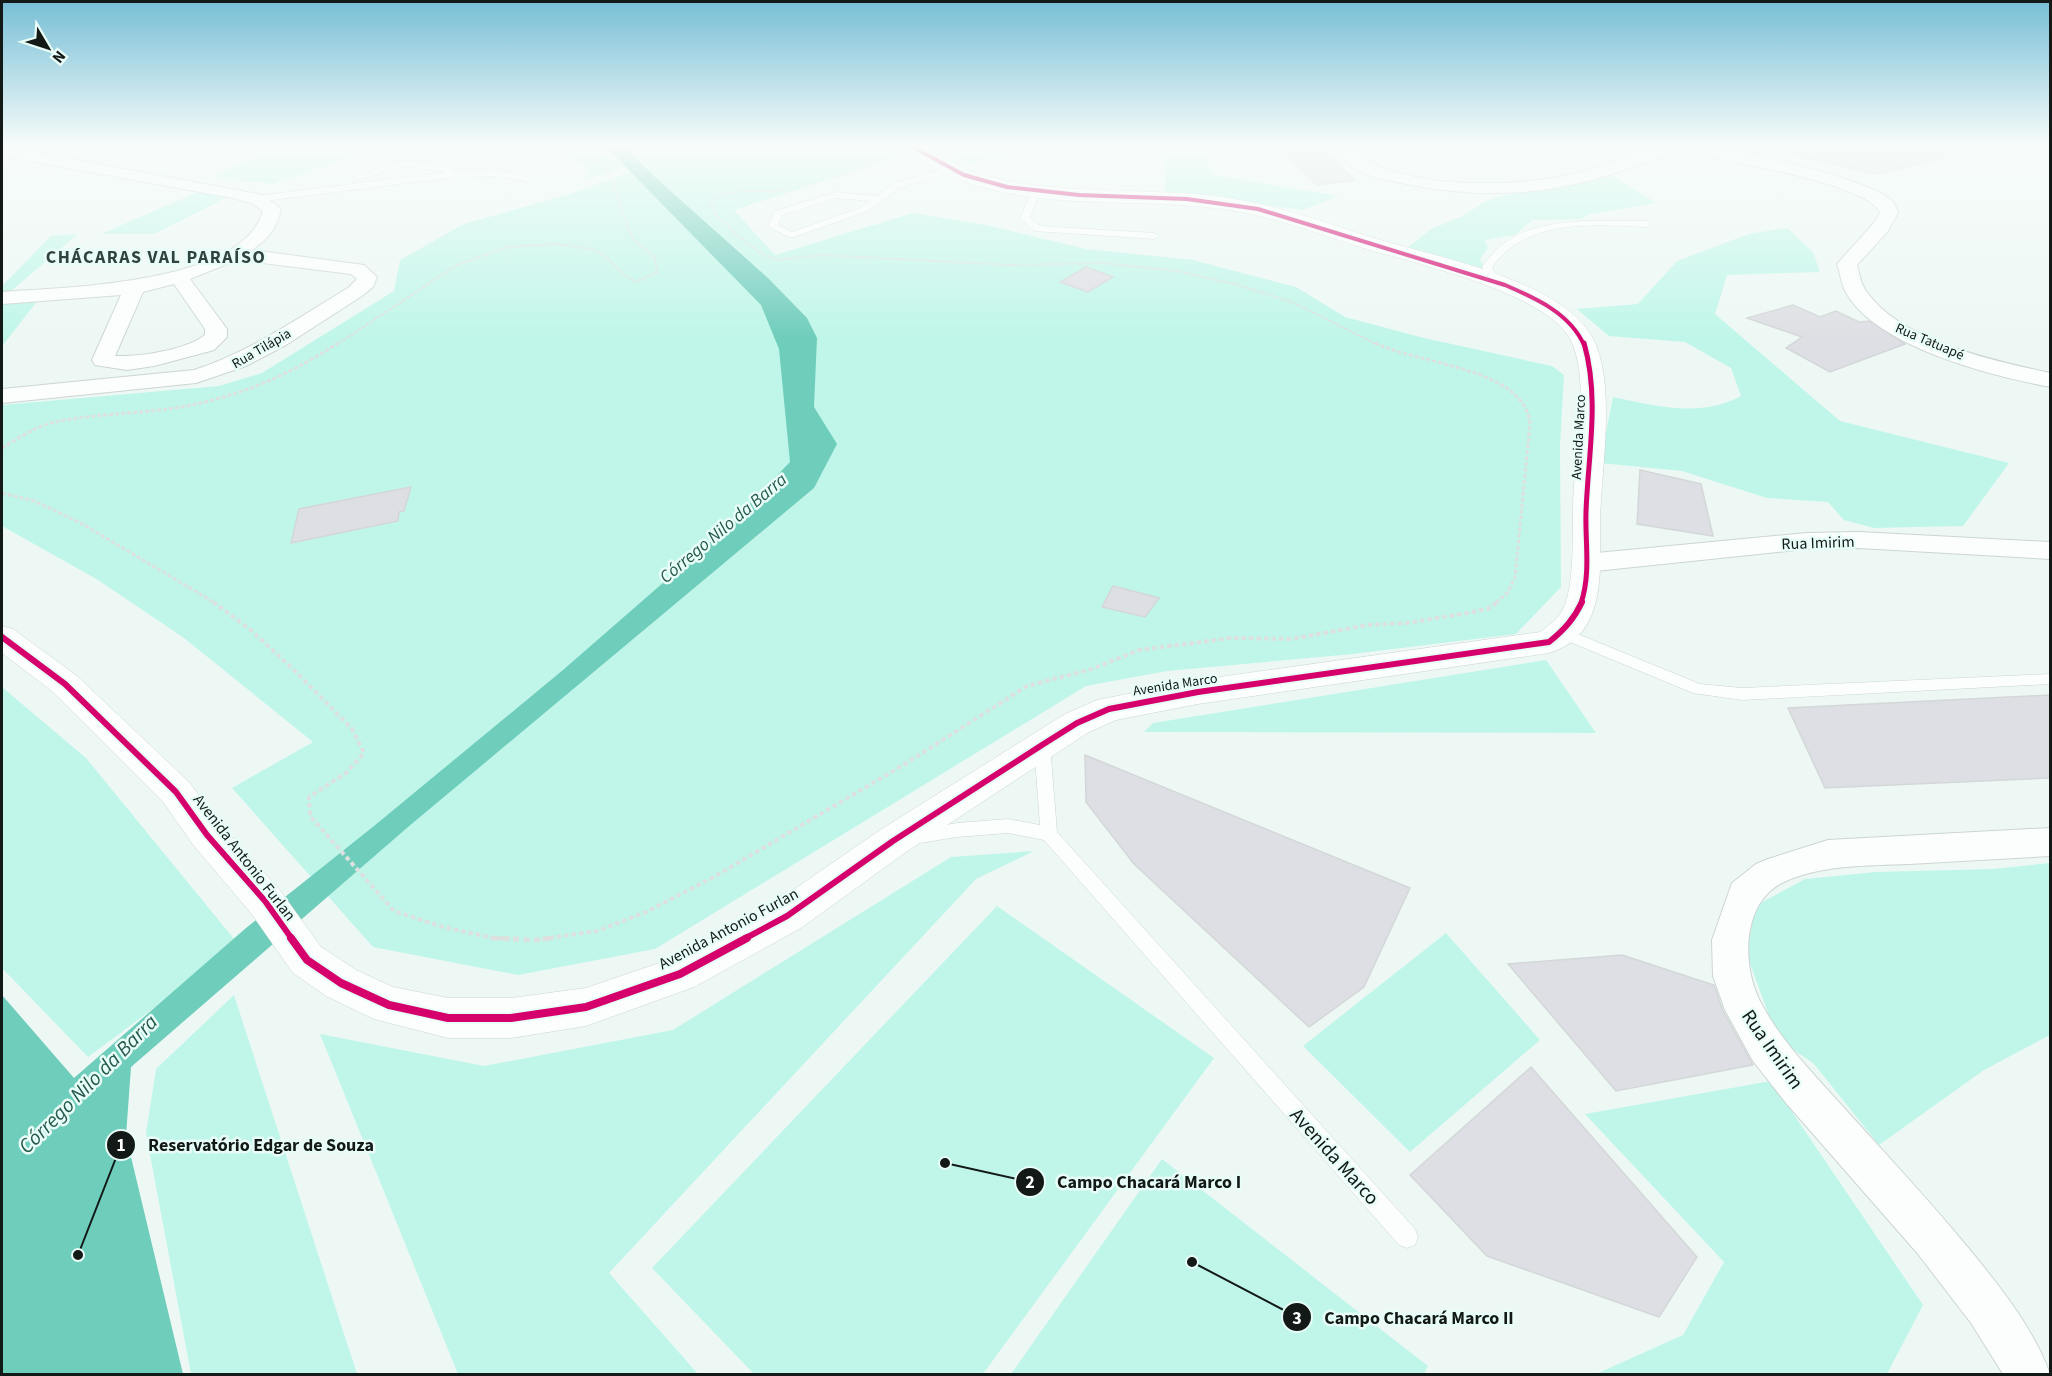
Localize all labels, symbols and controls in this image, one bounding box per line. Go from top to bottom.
north arrow [18,18,78,78]
text: N [47,46,71,68]
district label: CHÁCARAS VAL PARAÍSO [46,245,266,270]
street label: Rua Tatuapé [1892,318,1967,365]
street label: Rua Tilápia [228,324,295,374]
street label: Avenida Marco [1567,394,1591,480]
water label: Córrego Nilo da Barra [654,467,793,589]
street label: Rua Imirim [1781,531,1855,555]
street label: Avenida Marco [1131,668,1219,702]
street label: Avenida Antonio Furlan [188,790,301,926]
street label: Avenida Antonio Furlan [655,883,802,975]
street label: Rua Imirim [1734,1004,1810,1095]
water label: Córrego Nilo da Barra [12,1008,164,1160]
street label: Avenida Marco [1283,1102,1385,1211]
callout: Reservatório Edgar de Souza [106,1127,386,1163]
text: 1 [116,1133,126,1158]
text: Reservatório Edgar de Souza [148,1133,374,1158]
callout: Campo Chacará Marco I [1015,1164,1253,1200]
text: 2 [1025,1170,1035,1195]
text: Campo Chacará Marco I [1057,1170,1241,1195]
callout: Campo Chacará Marco II [1282,1299,1526,1335]
text: 3 [1292,1306,1302,1331]
text: Campo Chacará Marco II [1324,1306,1514,1331]

